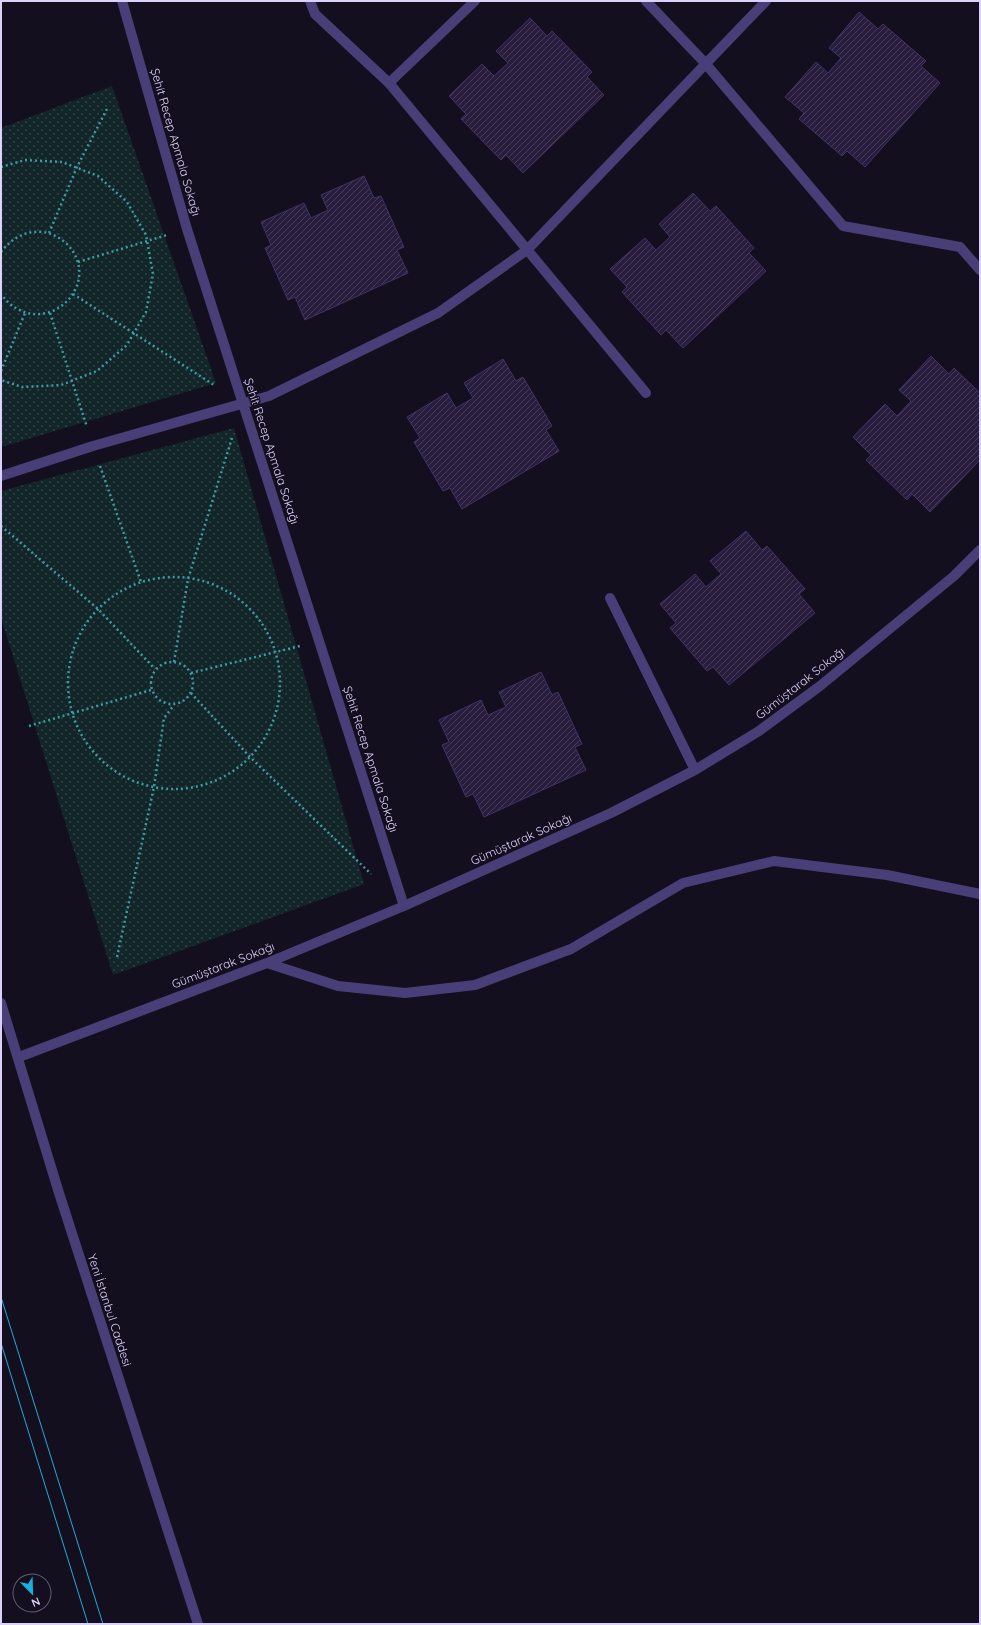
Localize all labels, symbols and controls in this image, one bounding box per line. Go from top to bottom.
street label: Şehit Recep Apmala Sokağı [148,66,204,218]
street label: Şehit Recep Apmala Sokağı [241,376,303,526]
street label: Gümüştarak Sokağı [752,644,848,722]
street label: Şehit Recep Apmala Sokağı [340,684,402,834]
street label: Gümüştarak Sokağı [468,810,574,868]
street label: Gümüştarak Sokağı [169,938,277,992]
street label: Yeni İstanbul Caddesi [85,1252,135,1368]
north arrow [12,1573,52,1613]
text: N [29,1594,42,1610]

